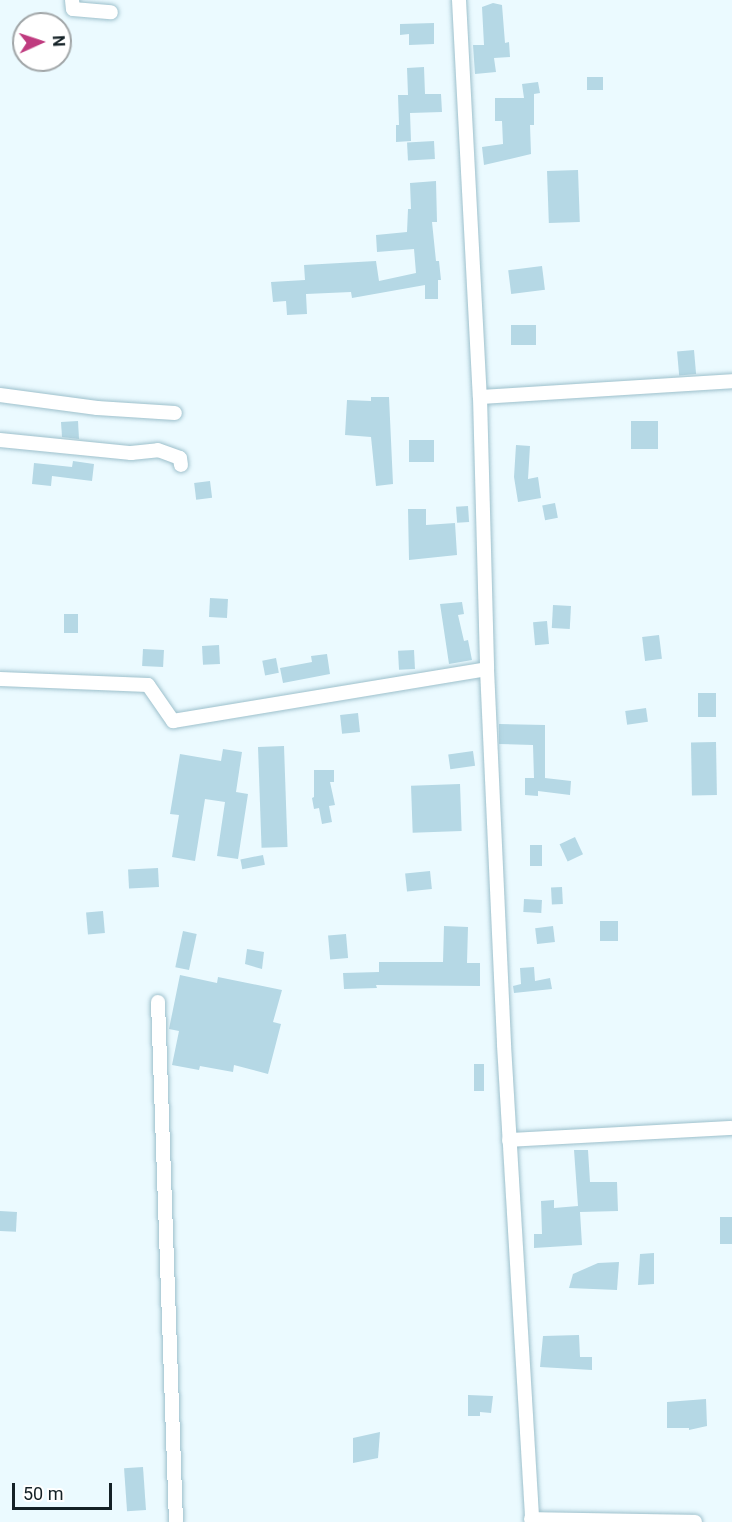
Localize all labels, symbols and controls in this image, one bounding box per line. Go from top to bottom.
north arrow [12,12,72,72]
text: N [49,35,68,47]
scale bar [15,1471,116,1509]
text: 50 m [23,1483,63,1504]

